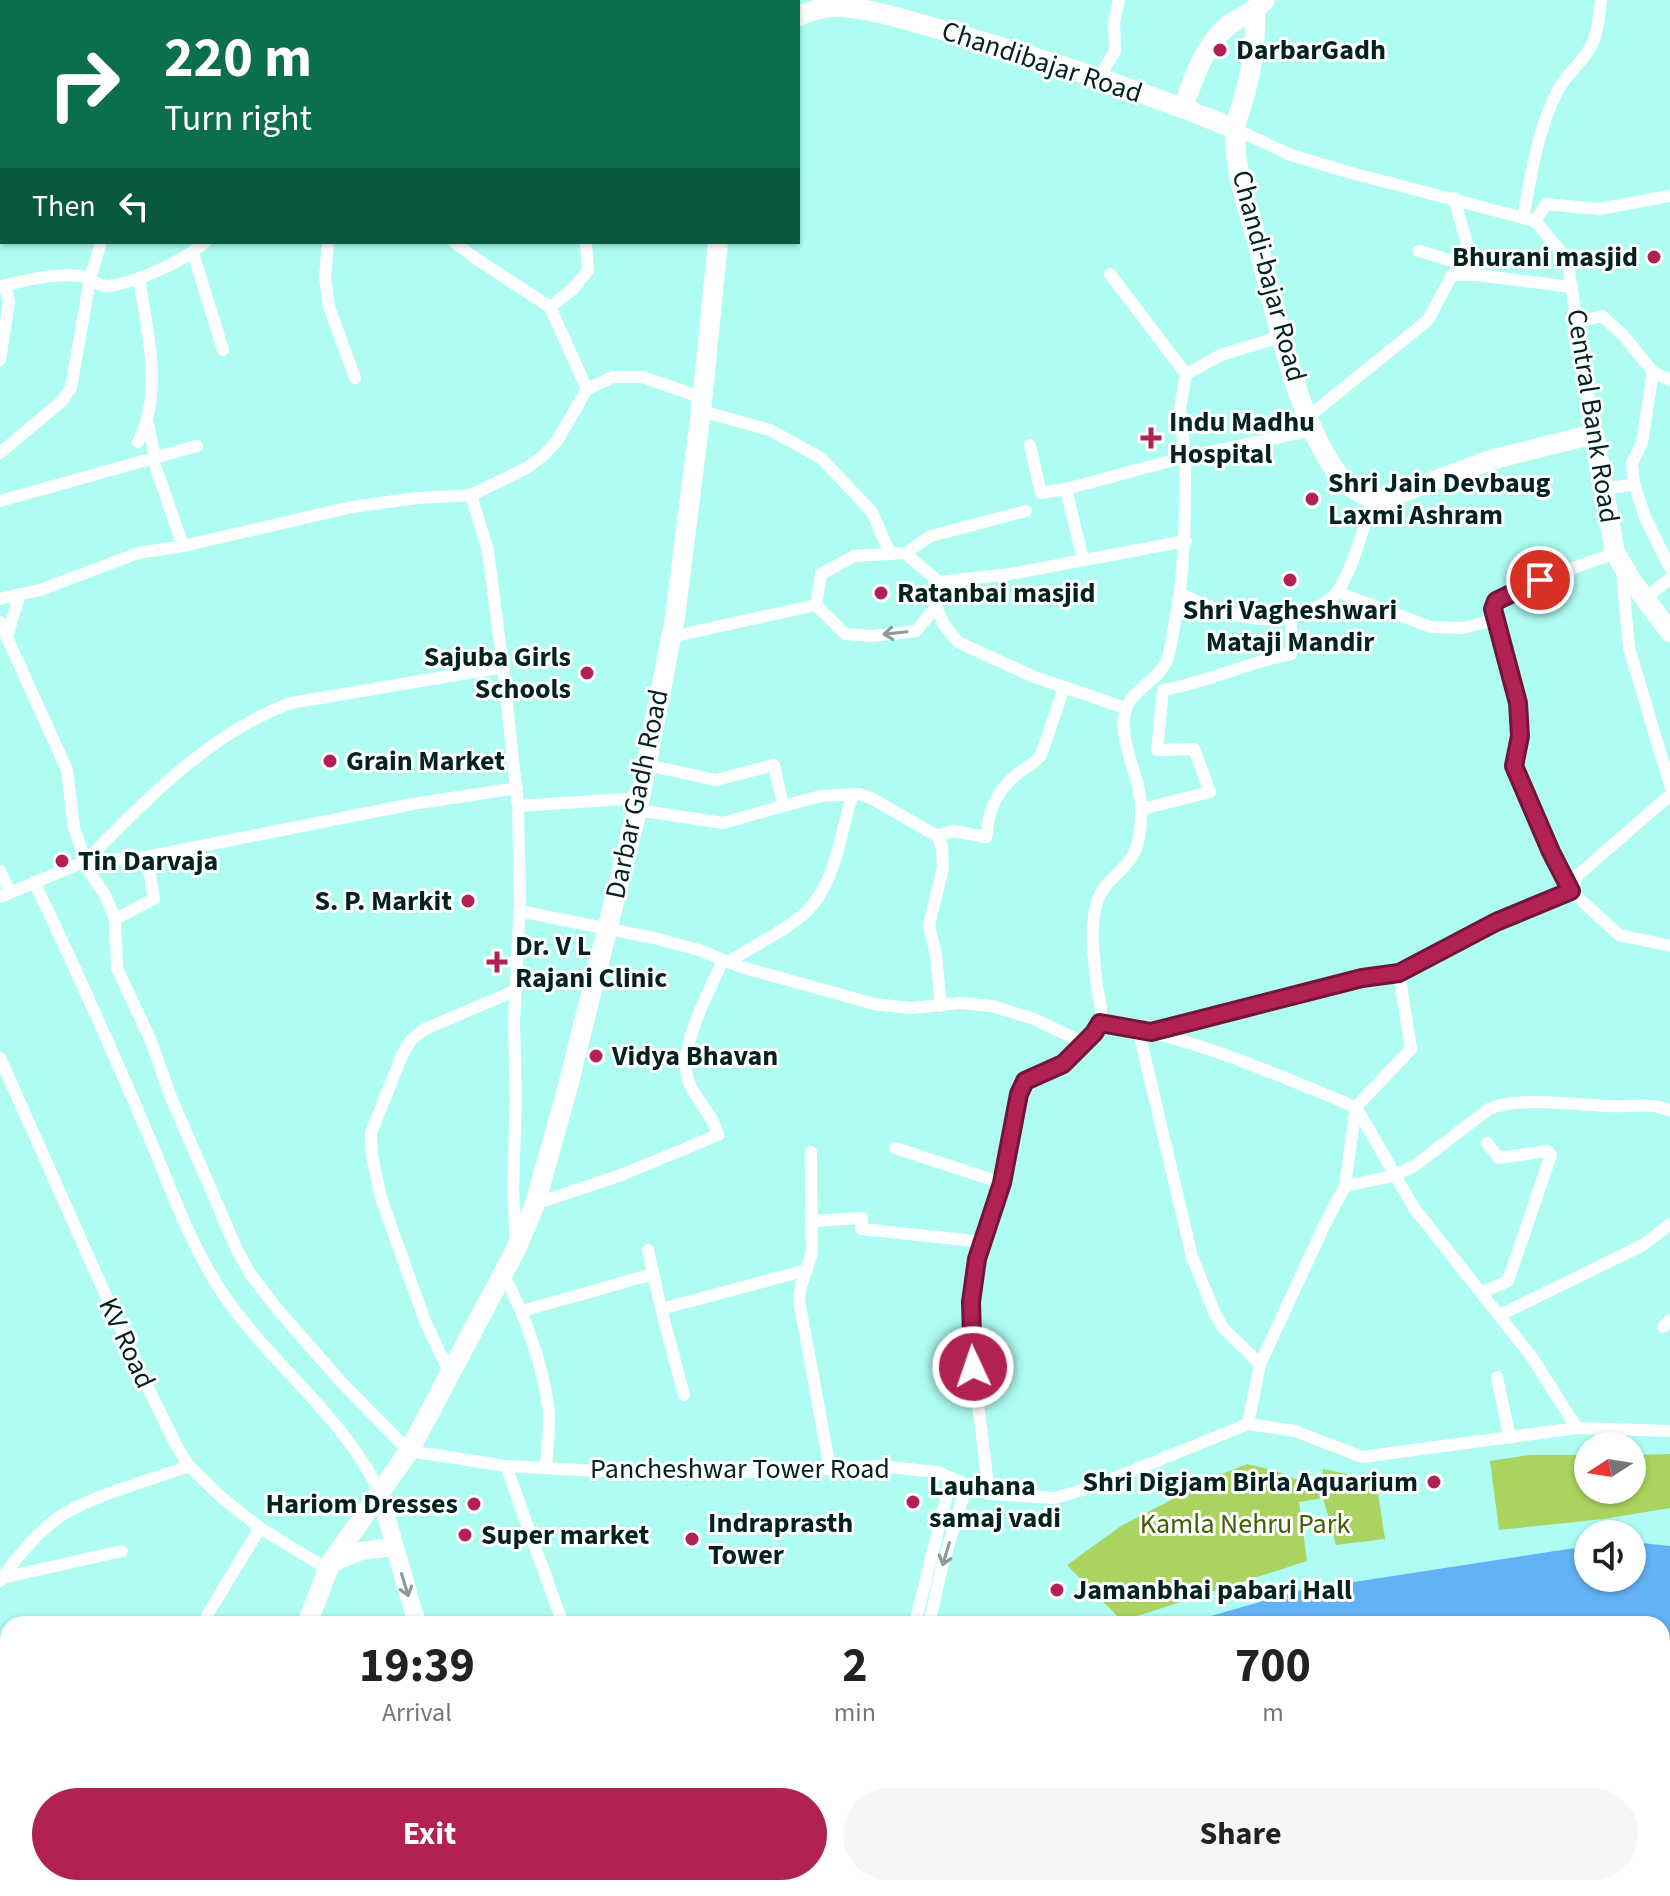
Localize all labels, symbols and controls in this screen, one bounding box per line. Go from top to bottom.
street label: Chandibajar Road [937,11,1147,113]
text: 220 m [164,19,312,98]
place label: DarbarGadh [1236,30,1386,70]
icon: right [32,32,136,136]
marker: DarbarGadh [1211,41,1229,59]
text: Turn right [164,93,312,144]
street label: Chandi-bajar Road [1222,166,1316,386]
icon: left [112,184,156,228]
text: Then [32,185,96,228]
place label: Bhurani masjid [1452,237,1638,277]
marker: Bhurani masjid [1645,248,1663,266]
street label: Central Bank Road [1556,306,1630,526]
place label: Indu Madhu Hospital [1169,402,1315,474]
marker: Indu Madhu Hospital [1140,427,1162,449]
place label: Shri Jain Devbaug Laxmi Ashram [1328,463,1551,535]
marker: Shri Jain Devbaug Laxmi Ashram [1303,490,1321,508]
pin [1506,546,1574,614]
icon: arrive [1518,558,1562,602]
marker: Shri Vagheshwari Mataji Mandir [1281,571,1299,589]
place label: Ratanbai masjid [897,573,1096,613]
marker: Ratanbai masjid [872,584,890,602]
place label: Shri Vagheshwari Mataji Mandir [1183,590,1397,662]
one-way arrow [882,626,909,641]
place label: Sajuba Girls Schools [424,637,571,709]
marker: Sajuba Girls Schools [578,664,596,682]
street label: Darbar Gadh Road [595,685,679,903]
place label: Grain Market [346,741,505,781]
marker: Grain Market [321,752,339,770]
place label: Tin Darvaja [78,841,218,881]
marker: Tin Darvaja [53,852,71,870]
place label: S. P. Markit [314,881,452,921]
marker: S. P. Markit [459,892,477,910]
place label: Dr. V L Rajani Clinic [515,926,667,998]
marker: Dr. V L Rajani Clinic [486,951,508,973]
place label: Vidya Bhavan [611,1036,778,1076]
marker: Vidya Bhavan [587,1047,605,1065]
street label: KV Road [89,1291,165,1395]
position arrow [931,1325,1015,1409]
north arrow [1574,1432,1646,1504]
map controls [1574,1432,1646,1592]
street label: Pancheshwar Tower Road [590,1449,890,1489]
place label: Shri Digjam Birla Aquarium [1082,1462,1418,1502]
place label: Lauhana samaj vadi [929,1466,1061,1538]
marker: Shri Digjam Birla Aquarium [1425,1473,1443,1491]
place label: Hariom Dresses [265,1484,458,1524]
marker: Lauhana samaj vadi [904,1493,922,1511]
marker: Hariom Dresses [465,1495,483,1513]
place label: Indraprasth Tower [708,1503,853,1575]
park label: Kamla Nehru Park [1140,1504,1350,1544]
place label: Super market [481,1515,649,1555]
button: sound [1574,1520,1646,1592]
marker: Super market [456,1526,474,1544]
marker: Indraprasth Tower [683,1530,701,1548]
one-way arrow [938,1540,953,1566]
place label: Jamanbhai pabari Hall [1073,1570,1352,1610]
one-way arrow [398,1572,413,1598]
marker: Jamanbhai pabari Hall [1048,1581,1066,1599]
text: 19:39 [359,1632,475,1700]
text: 2 [842,1632,868,1700]
text: 700 [1235,1632,1311,1700]
text: Arrival [382,1694,452,1731]
text: min [834,1694,876,1731]
text: m [1262,1694,1284,1731]
button: Exit [32,1788,827,1880]
button: Share [843,1788,1638,1880]

